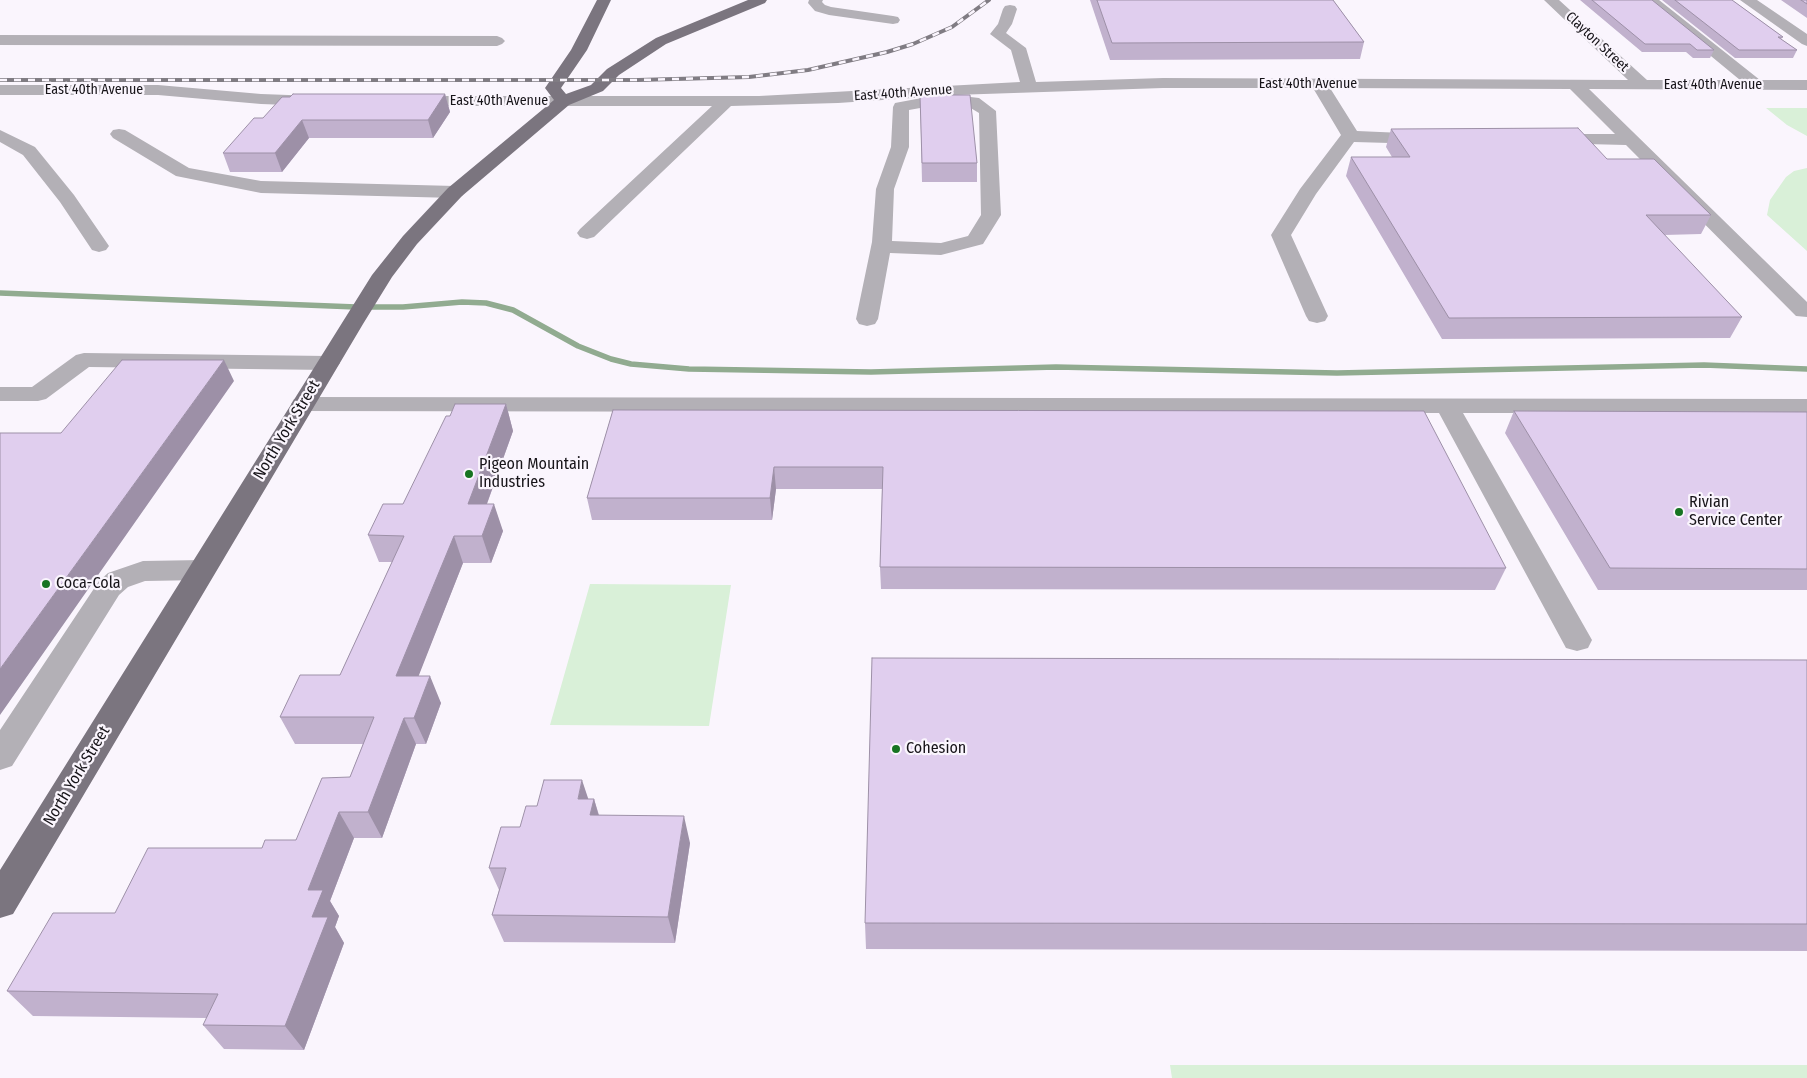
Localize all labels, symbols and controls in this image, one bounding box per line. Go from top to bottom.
street label: Clayton Street [1562,8,1632,76]
street label: East 40th Avenue [1259,76,1357,92]
street label: East 40th Avenue [1664,77,1762,93]
street label: East 40th Avenue [853,81,953,105]
street label: East 40th Avenue [45,82,143,98]
street label: East 40th Avenue [450,93,548,109]
street label: North York Street [250,377,324,483]
place label: Pigeon Mountain Industries [479,455,589,493]
marker: Pigeon Mountain Industries [463,468,475,480]
place label: Rivian Service Center [1689,493,1782,531]
marker: Rivian Service Center [1673,506,1685,518]
place label: Coca-Cola [56,574,121,594]
marker: Coca-Cola [40,578,52,590]
street label: North York Street [40,723,114,829]
place label: Cohesion [906,739,966,759]
marker: Cohesion [890,743,902,755]

